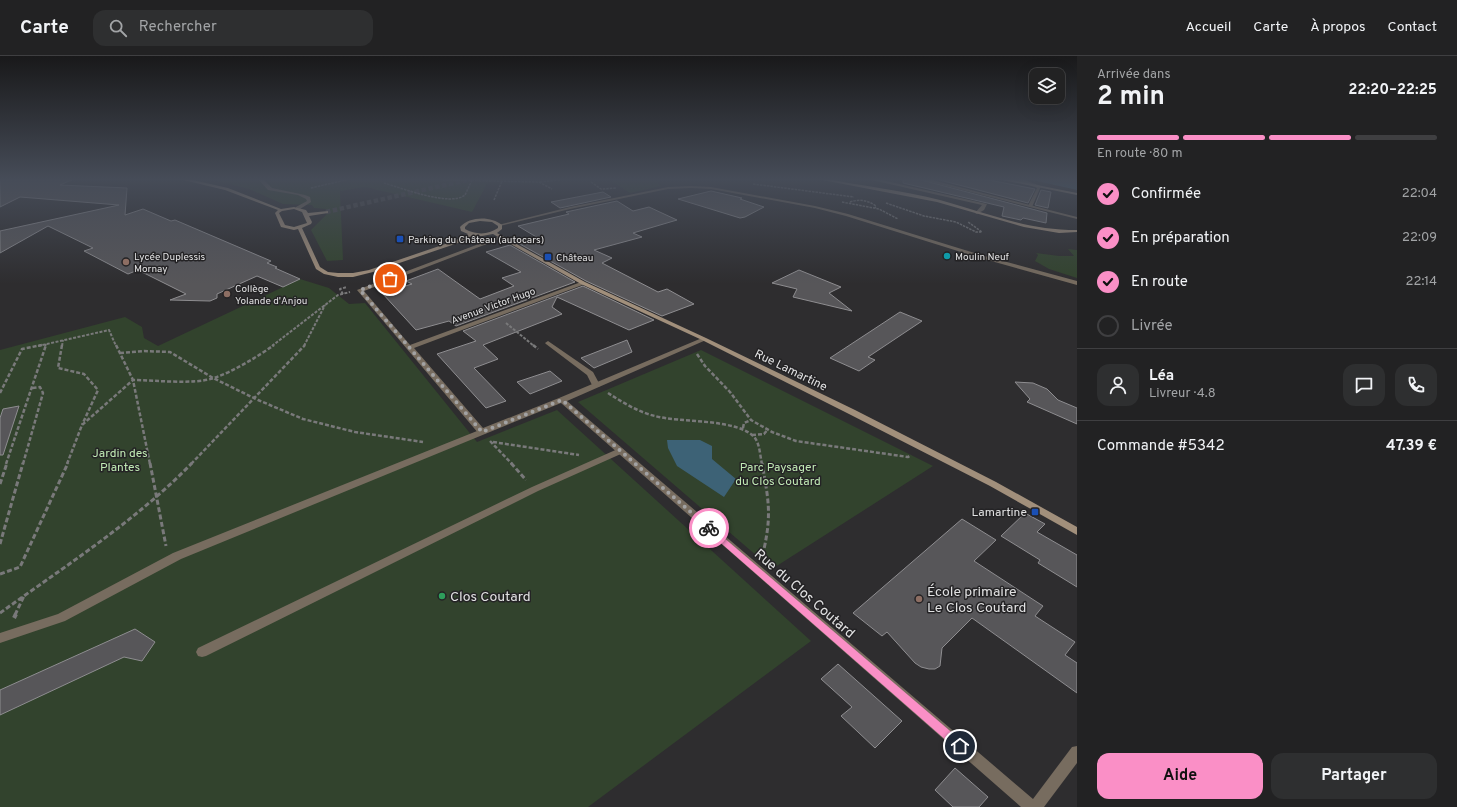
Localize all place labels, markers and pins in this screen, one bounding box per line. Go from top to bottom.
marker: Parking du Château (autocars) [395,234,405,244]
place label: Parking du Château (autocars) [408,234,544,247]
place label: Lycée Duplessis Mornay [134,251,206,276]
marker: Moulin Neuf [942,251,952,261]
place label: Moulin Neuf [955,251,1010,264]
marker: Château [543,252,553,262]
place label: Château [556,252,593,265]
marker: Lycée Duplessis Mornay [121,257,131,267]
pin [373,262,407,296]
place label: Collège Yolande d'Anjou [235,283,307,308]
marker: Collège Yolande d'Anjou [222,289,232,299]
place label: Lamartine [972,505,1027,521]
marker: Lamartine [1030,507,1040,517]
place label: École primaire Le Clos Coutard [927,583,1026,617]
place label: Clos Coutard [450,589,531,606]
marker: Clos Coutard [437,591,447,601]
marker: École primaire Le Clos Coutard [914,594,924,604]
pin [943,729,977,763]

